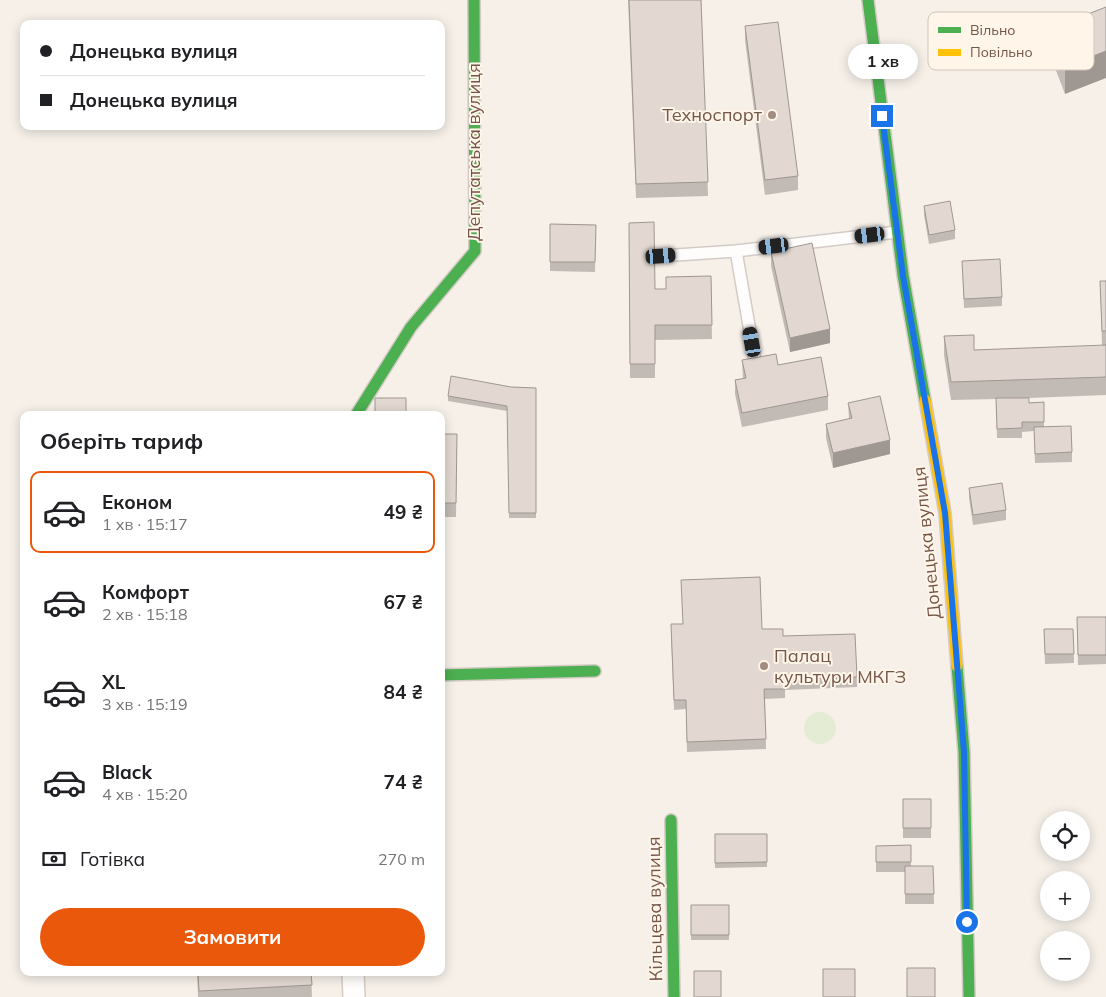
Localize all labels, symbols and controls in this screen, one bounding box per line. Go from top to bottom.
legend [928,12,1094,70]
text: Вільно [970,21,1015,39]
text: Донецька вулиця [70,39,238,63]
text: Повільно [970,43,1033,61]
callout: 1 хв [847,44,917,78]
text: 1 хв [867,51,899,71]
street label: Депутатська вулиця [462,63,485,241]
text: Донецька вулиця [70,88,238,112]
place label: Техноспорт [662,103,763,126]
route end [871,105,893,127]
marker: Техноспорт [766,109,778,121]
car [854,226,885,244]
car [758,237,789,255]
car [645,247,676,265]
car [742,326,761,358]
text: Оберіть тариф [40,427,203,455]
street label: Донецька вулиця [907,466,946,620]
icon: car [42,490,87,535]
text: Економ [102,490,172,514]
text: 49 ₴ [384,500,423,524]
text: 1 хв · 15:17 [102,514,188,534]
icon: car [42,580,87,625]
text: Комфорт [102,580,189,604]
text: 67 ₴ [384,590,423,614]
text: 2 хв · 15:18 [102,604,188,624]
place label: Палац культури МКГЗ [774,644,906,688]
marker: Палац культури МКГЗ [758,660,770,672]
icon: car [42,670,87,715]
text: XL [102,670,125,694]
text: 84 ₴ [384,680,423,704]
text: 3 хв · 15:19 [102,694,188,714]
icon: car [42,760,87,805]
text: Black [102,760,152,784]
text: 74 ₴ [384,770,423,794]
text: 4 хв · 15:20 [102,784,188,804]
map controls [1040,811,1090,981]
button: locate [1040,811,1090,861]
street label: Кільцева вулиця [642,836,667,982]
icon: cash [40,845,68,873]
text: Готівка [80,847,145,871]
text: 270 m [378,849,425,869]
button: + [1040,871,1090,921]
button: Замовити [40,908,425,966]
route start [956,911,978,933]
button: − [1040,931,1090,981]

